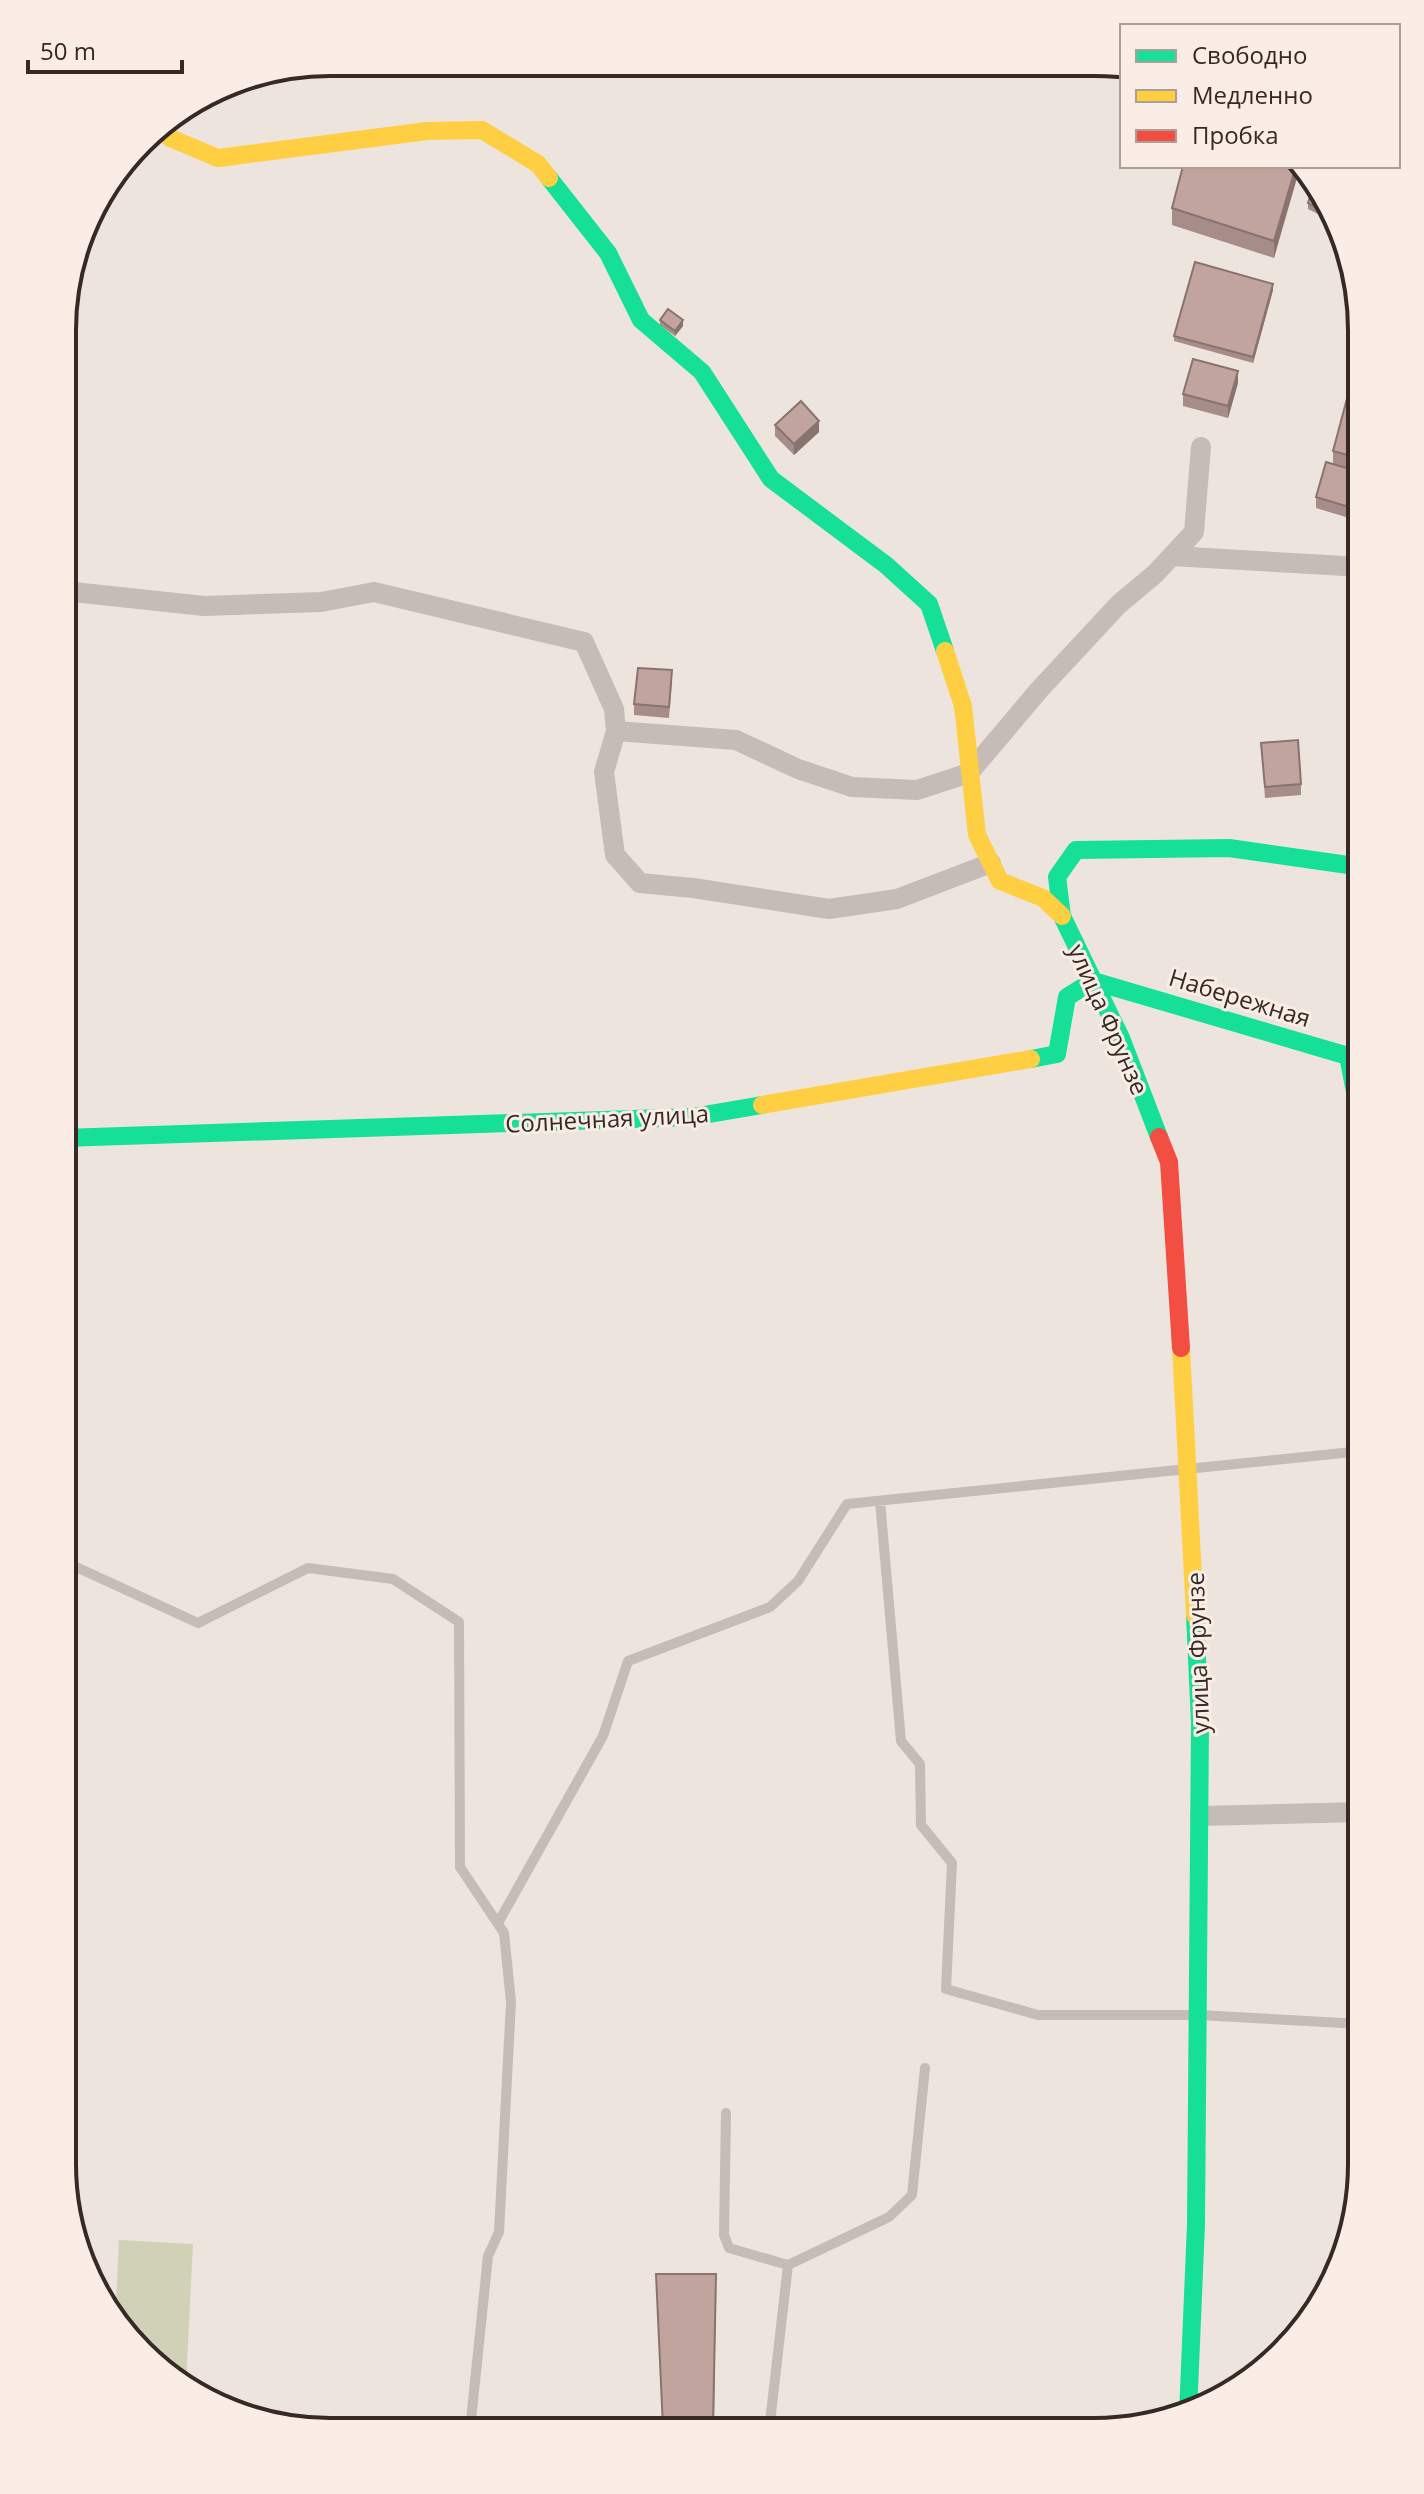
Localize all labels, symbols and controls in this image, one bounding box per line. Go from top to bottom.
scale bar [28,24,182,74]
legend [1120,24,1400,168]
text: 50 m [40,34,96,67]
text: Свободно [1192,38,1307,71]
text: Медленно [1192,78,1313,111]
text: Пробка [1192,118,1279,151]
street label: улица Фрунзе [1061,938,1157,1100]
street label: Набережная [1165,960,1315,1034]
street label: Солнечная улица [504,1096,710,1140]
street label: улица Фрунзе [1178,1572,1216,1734]

